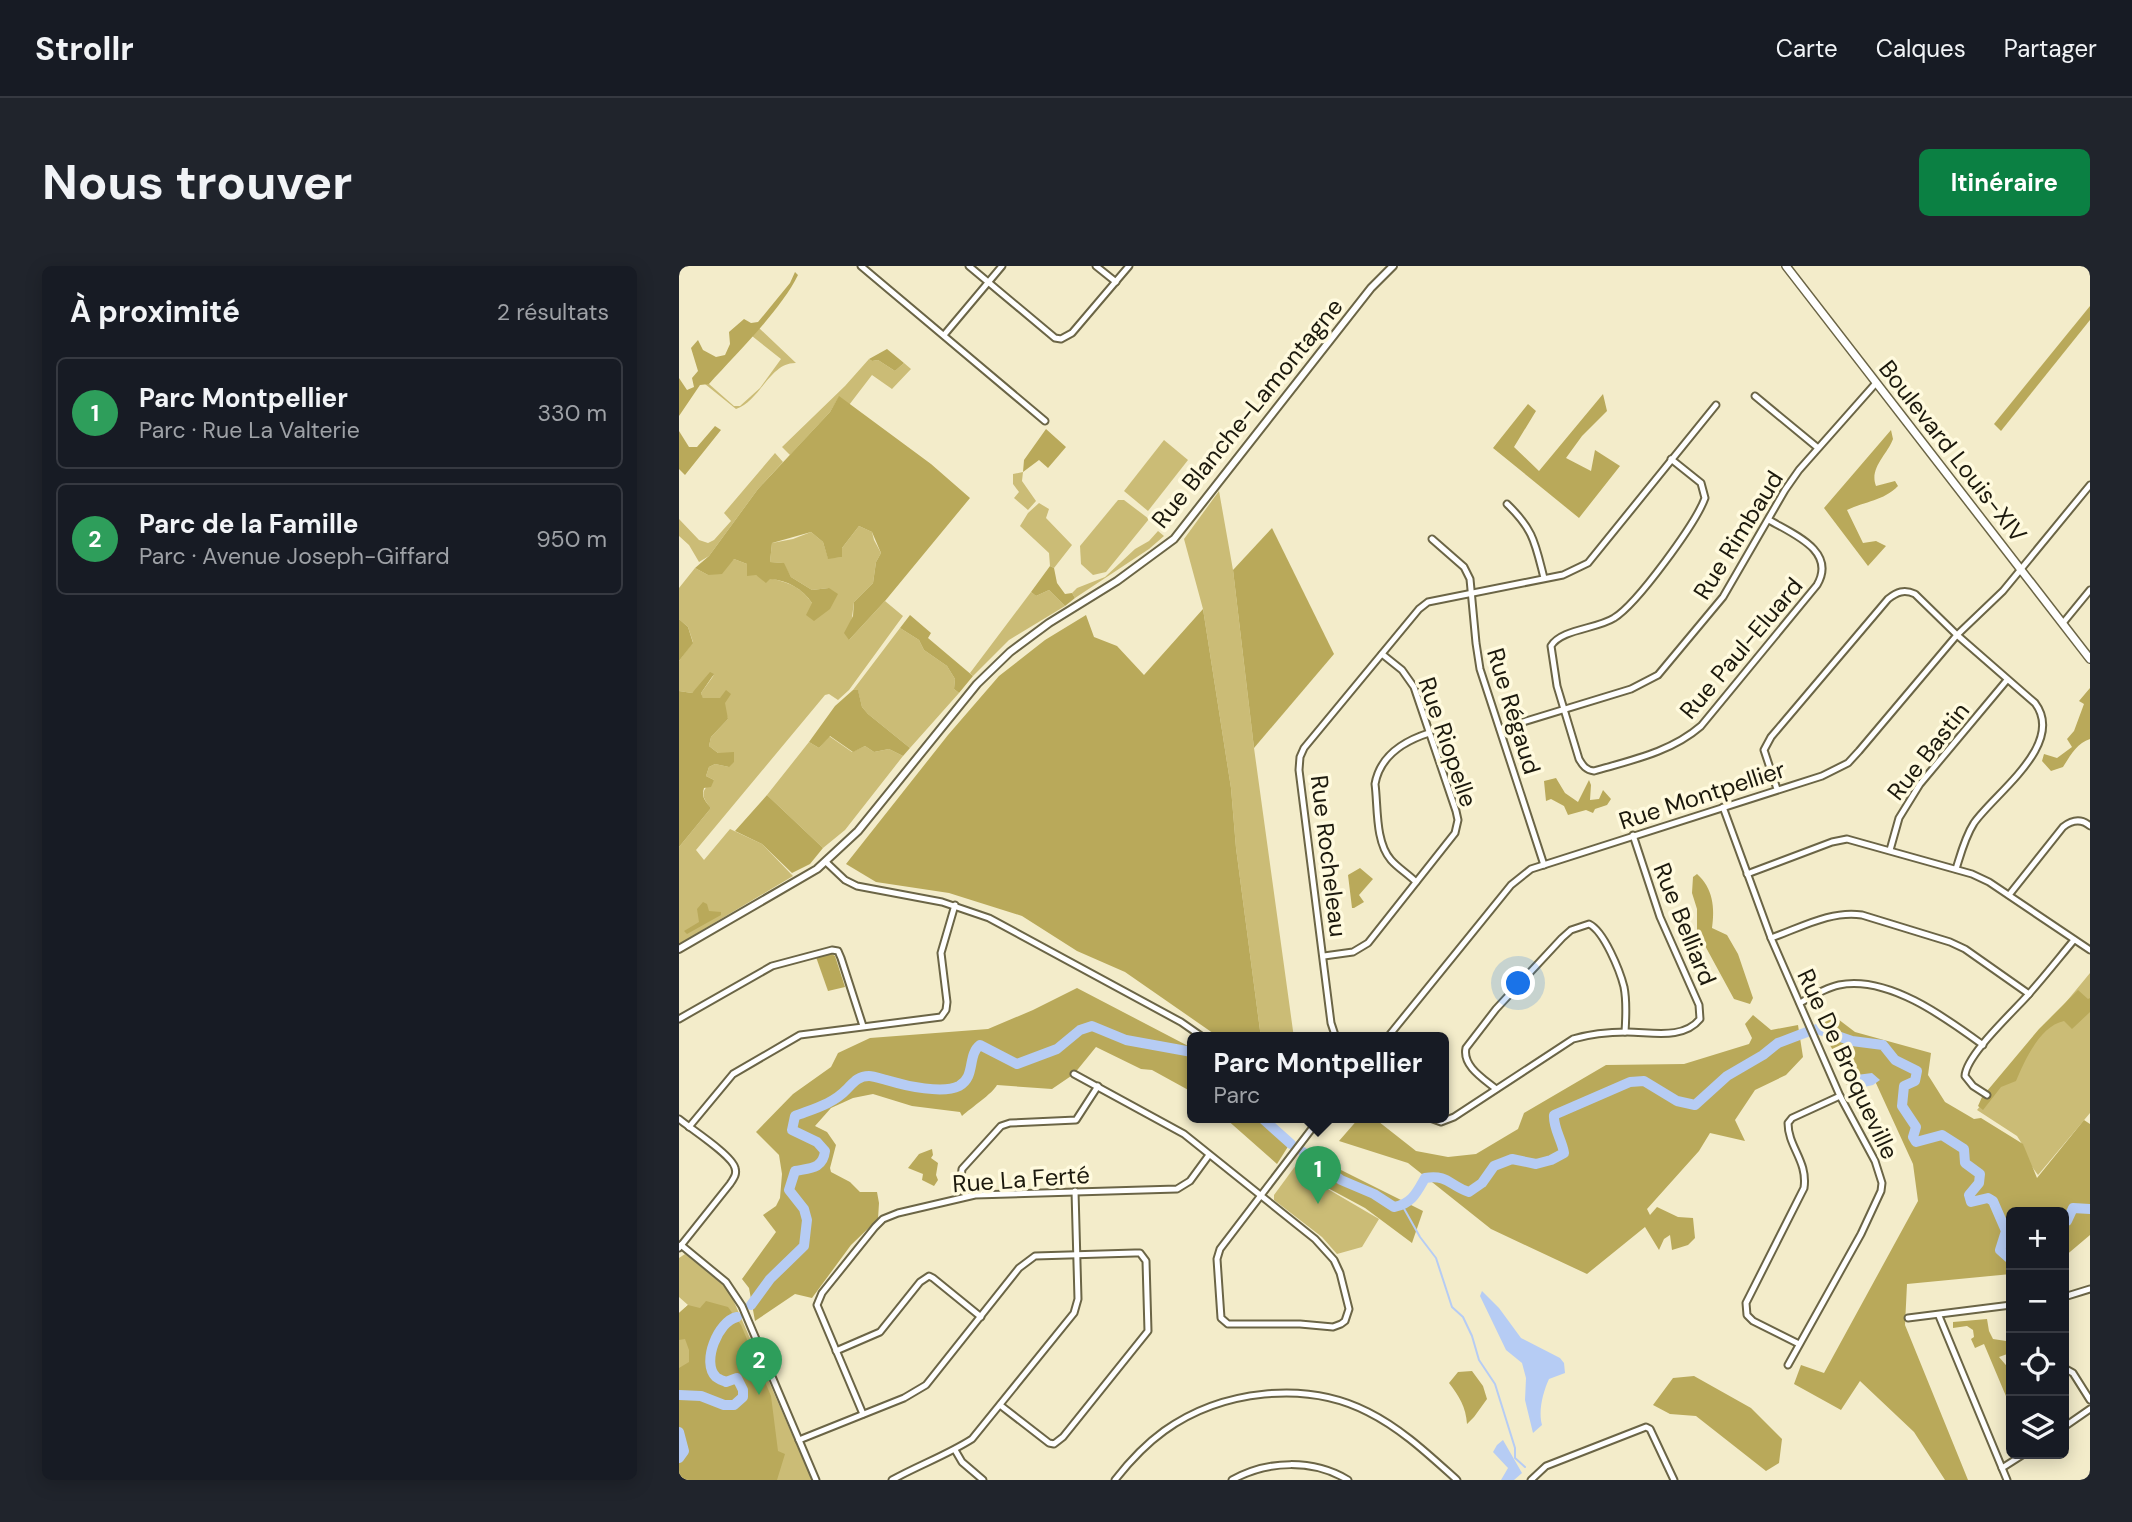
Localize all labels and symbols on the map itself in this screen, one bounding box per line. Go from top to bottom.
street label: Rue Blanche-Lamontagne [1145,292,1349,534]
street label: Boulevard Louis-XIV [1872,354,2034,548]
street label: Rue Rimbaud [1686,465,1790,605]
street label: Rue Paul-Eluard [1673,571,1809,725]
street label: Rue Régaud [1480,644,1548,778]
street label: Rue Riopelle [1411,673,1485,811]
street label: Rue Bastin [1880,696,1976,806]
street label: Rue Montpellier [1615,753,1789,837]
street label: Rue Rocheleau [1304,773,1354,939]
street label: Rue Belliard [1646,858,1724,990]
street label: Rue De Broqueville [1790,964,1906,1164]
your location [1501,966,1535,1000]
pin: 1 [1295,1146,1341,1204]
street label: Rue La Ferté [951,1159,1091,1199]
pin: 2 [736,1337,782,1395]

